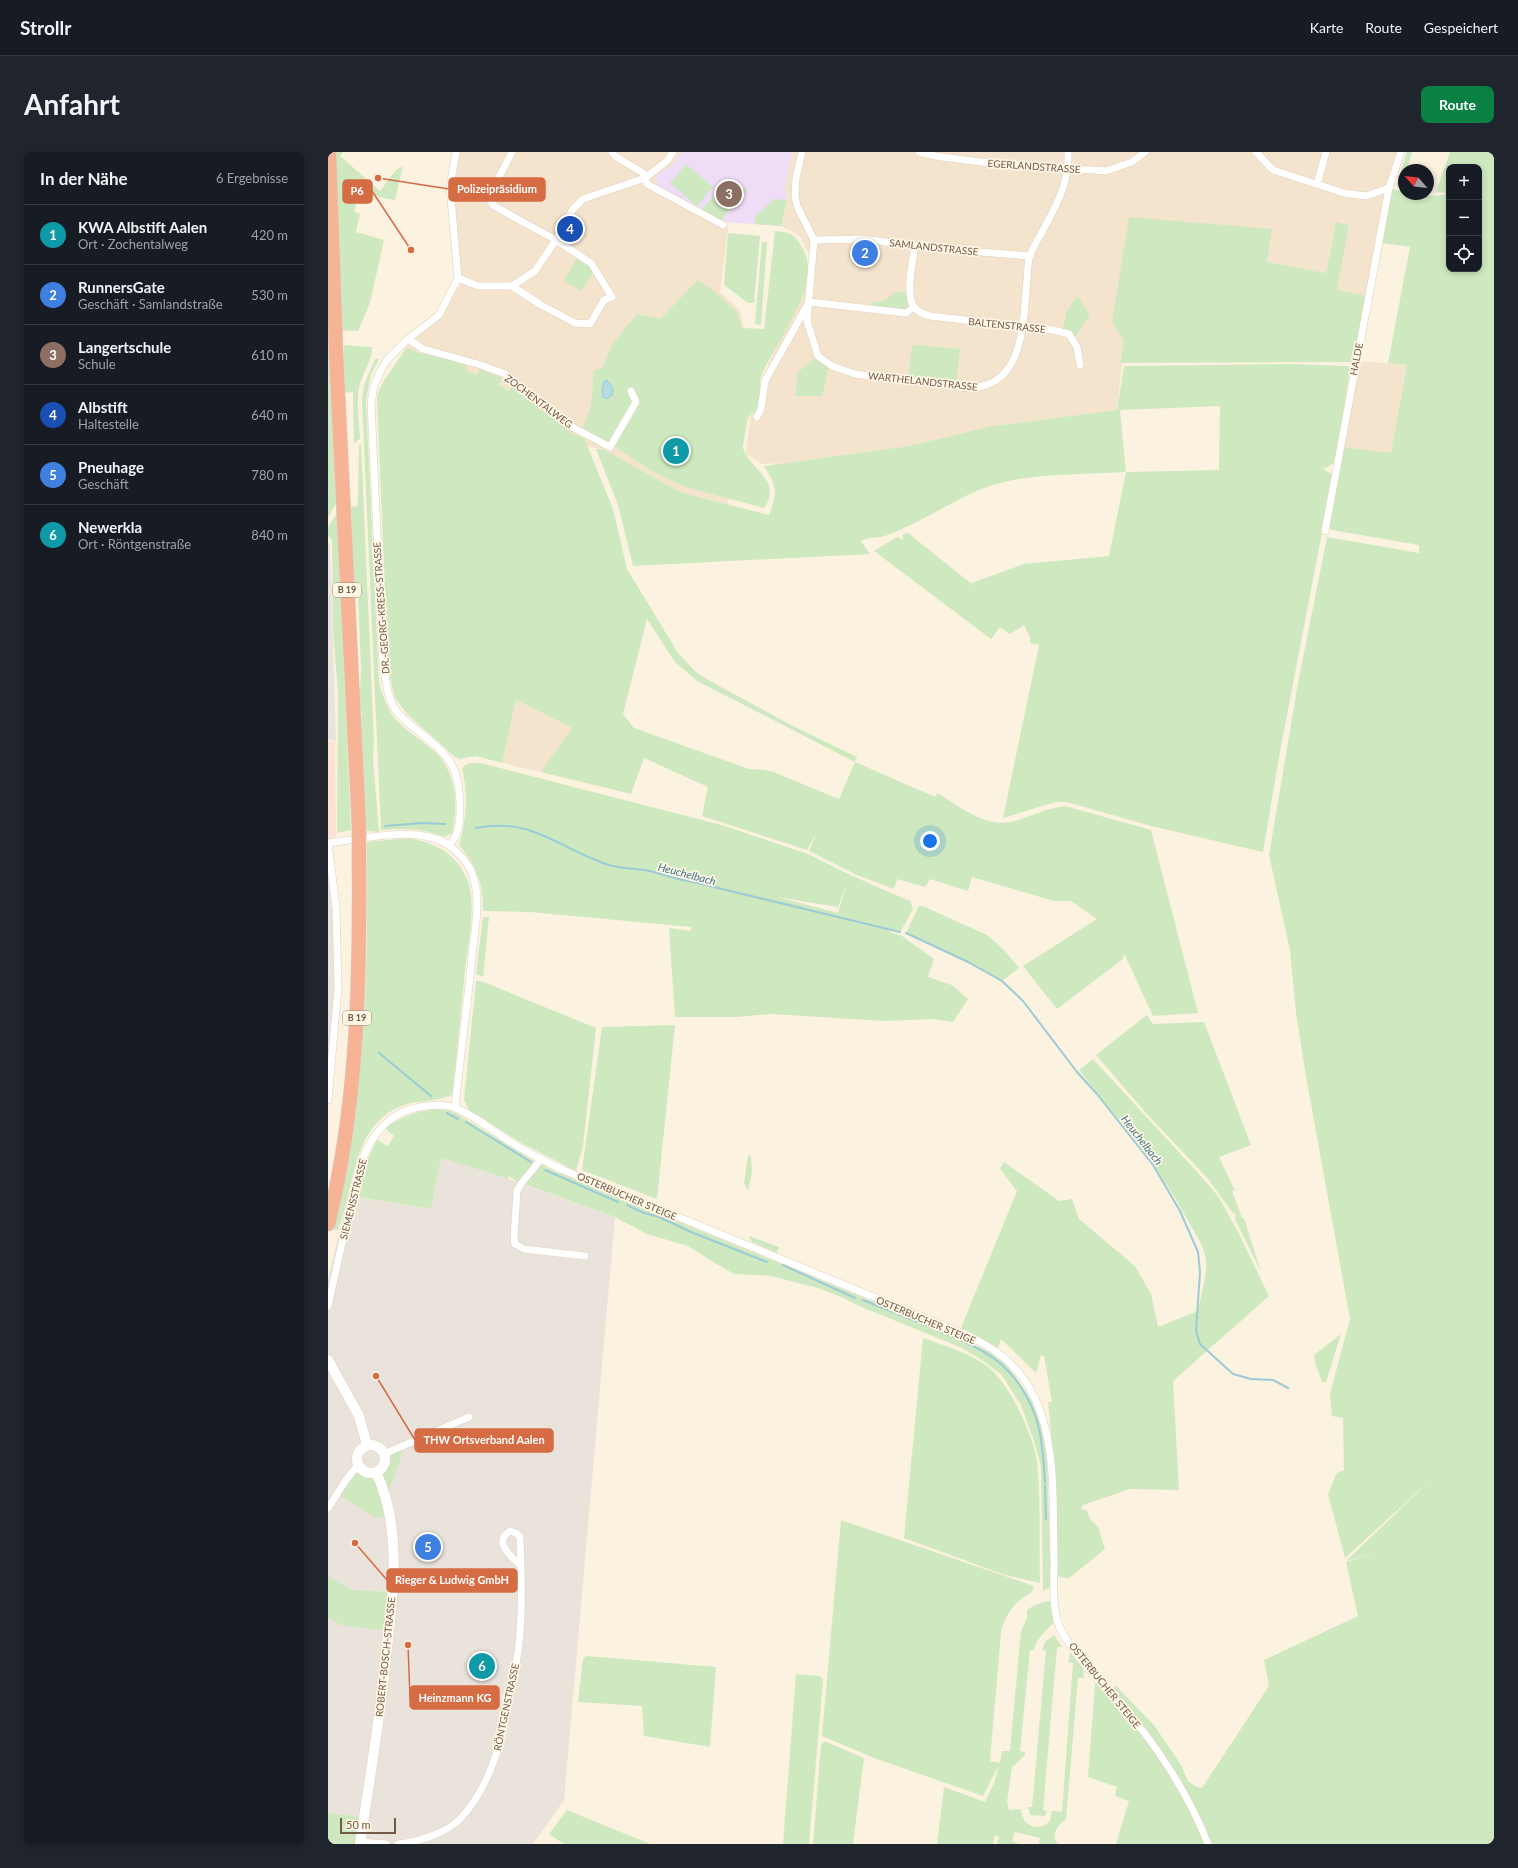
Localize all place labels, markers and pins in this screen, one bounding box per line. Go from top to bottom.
callout: Polizeipräsidium [449,178,545,201]
pin: 3 [716,179,742,209]
callout: P6 [343,180,372,203]
pin: 4 [557,214,583,244]
pin: 2 [852,238,878,268]
pin: 1 [663,436,689,466]
callout: THW Ortsverband Aalen [415,1429,553,1452]
pin: 5 [415,1532,441,1562]
callout: Rieger & Ludwig GmbH [387,1569,517,1592]
pin: 6 [469,1651,495,1681]
callout: Heinzmann KG [410,1686,499,1709]

